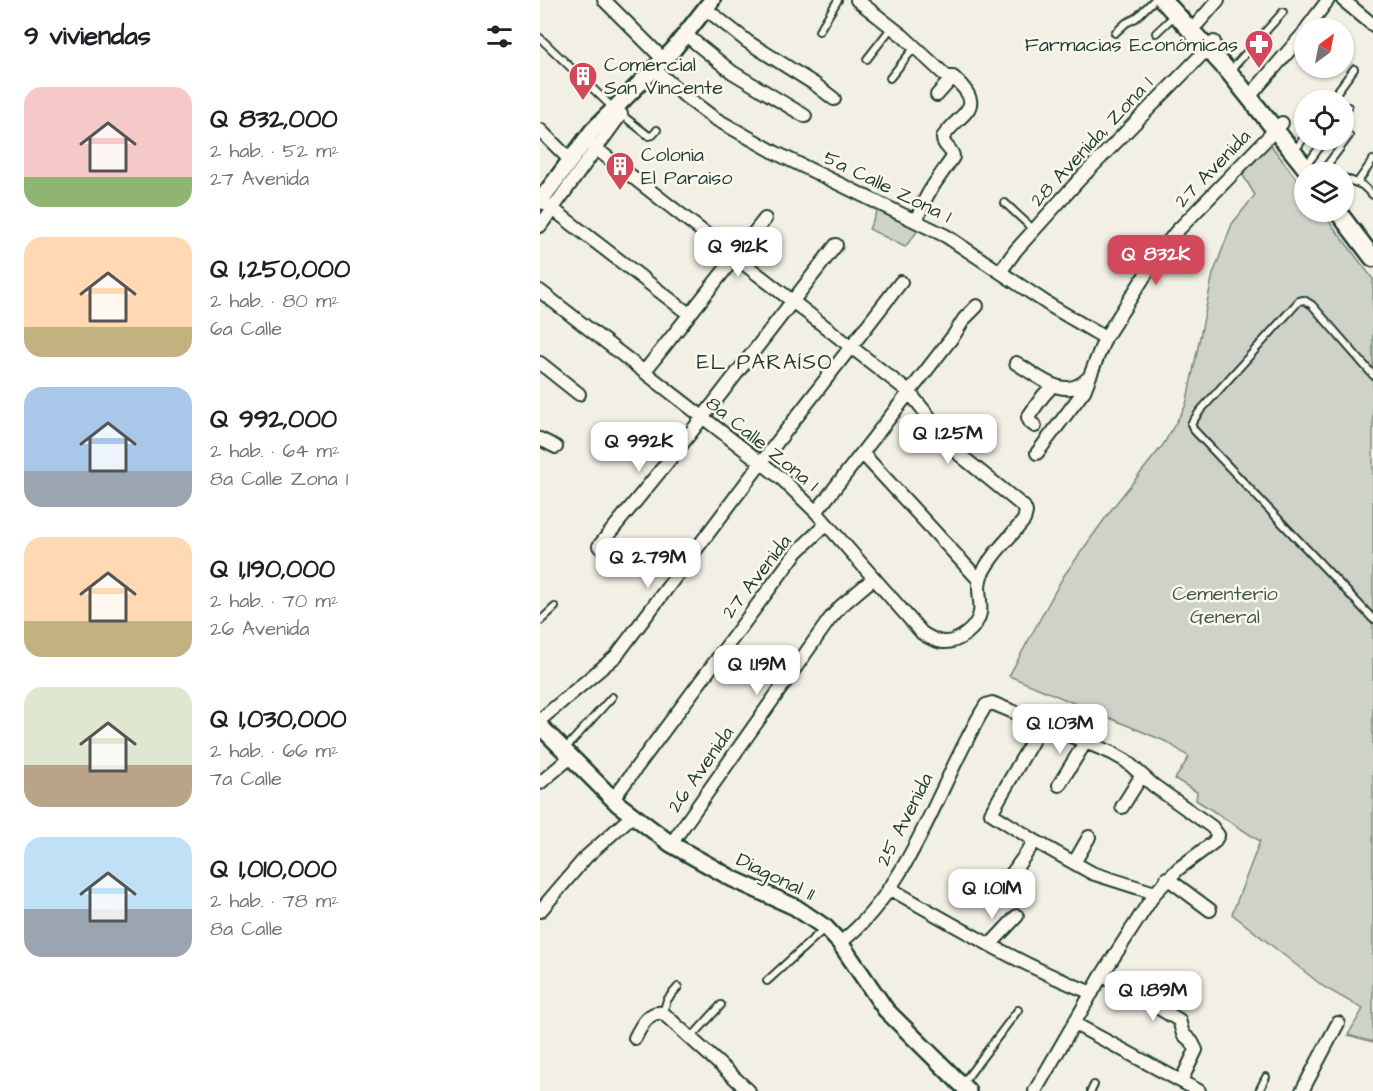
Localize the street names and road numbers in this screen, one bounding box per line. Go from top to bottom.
street label: 28 Avenida, Zona 1 [1024,70,1160,213]
street label: 27 Avenida [1168,123,1257,214]
street label: 5a Calle Zona 1 [819,144,957,230]
street label: 8a Calle Zona 1 [700,389,825,498]
street label: 27 Avenida [715,529,798,624]
street label: 26 Avenida [661,721,741,818]
street label: 25 Avenida [869,768,940,871]
street label: Diagonal 11 [731,846,820,909]

